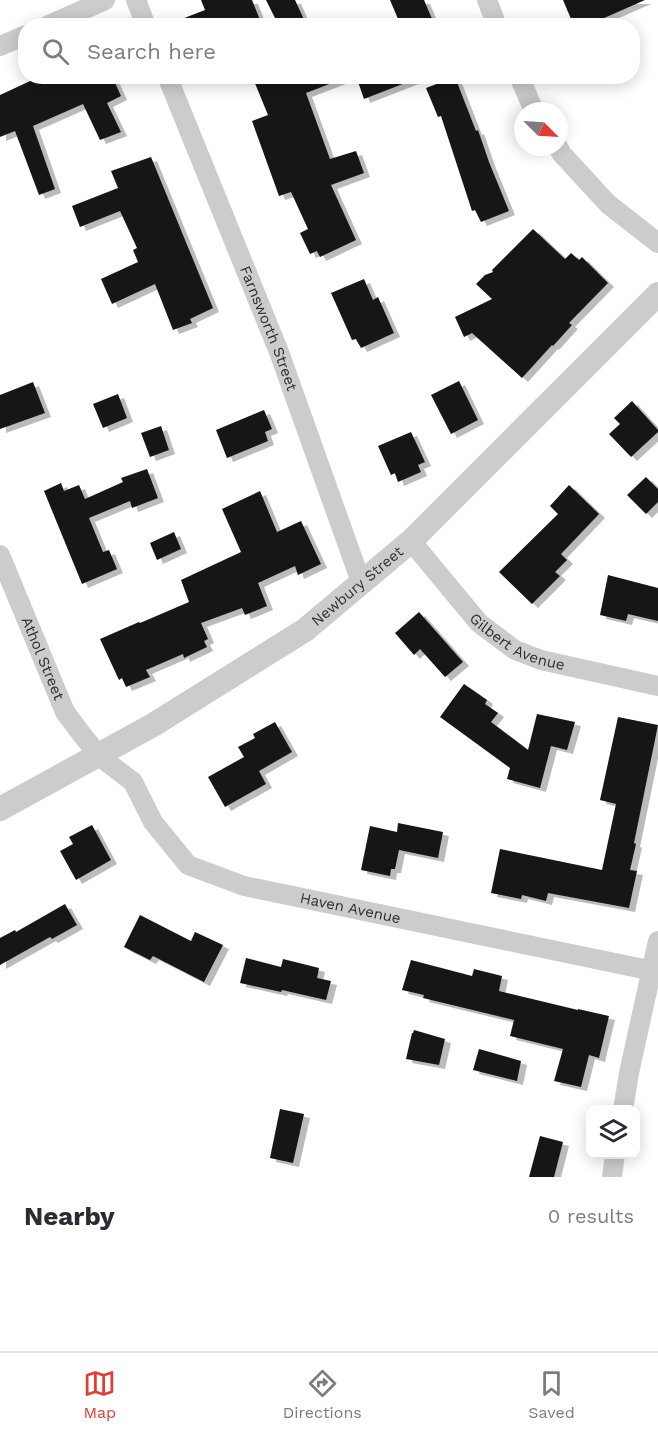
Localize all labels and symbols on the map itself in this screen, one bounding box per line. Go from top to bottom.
north arrow [514,102,568,156]
street label: Farnsworth Street [236,263,301,394]
street label: Newbury Street [308,542,407,630]
street label: Gilbert Avenue [466,609,567,674]
street label: Athol Street [18,614,68,703]
street label: Haven Avenue [298,889,402,927]

